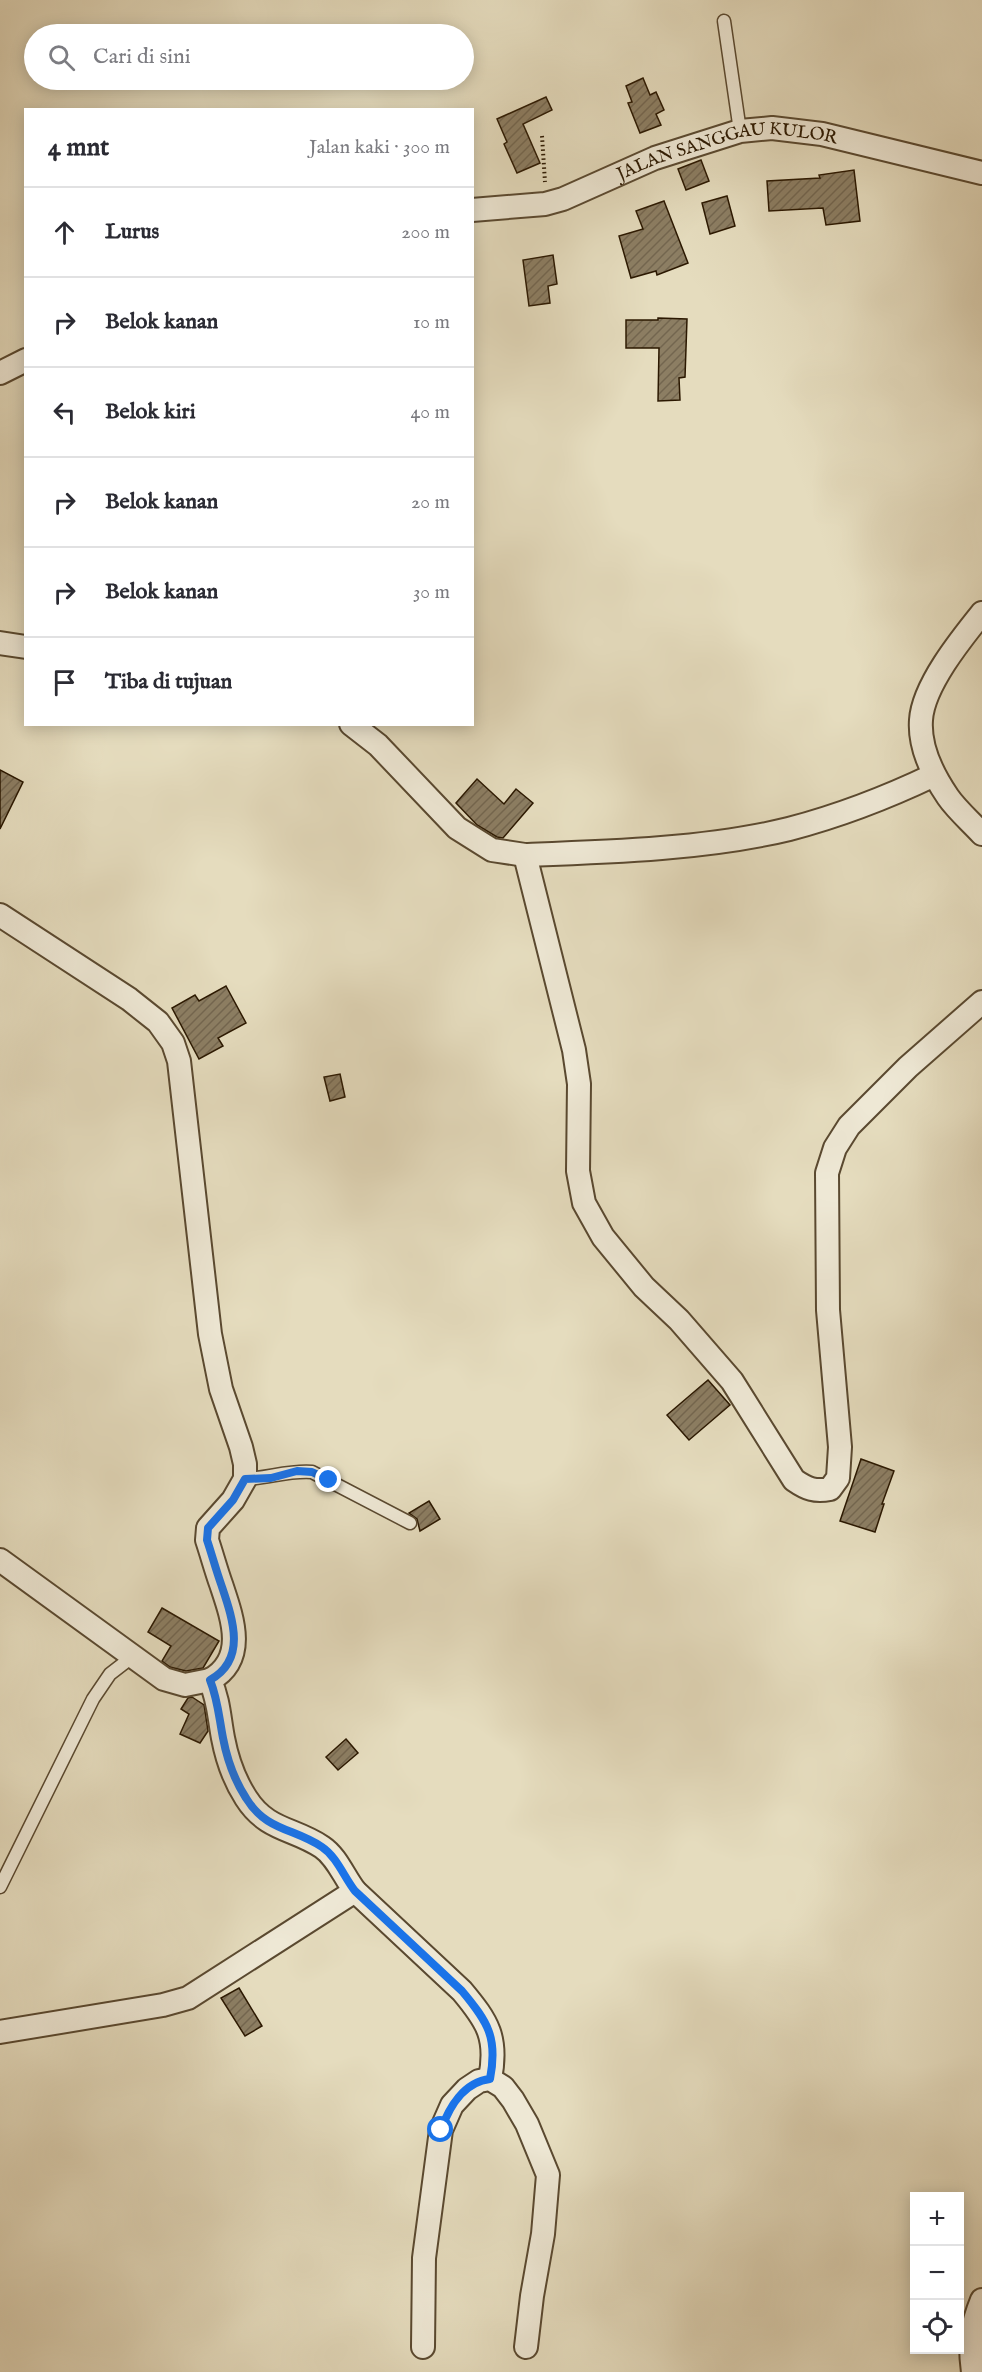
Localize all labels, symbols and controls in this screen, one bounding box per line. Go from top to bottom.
search box [24,24,474,90]
icon: search [45,41,78,74]
text: Cari di sini [93,43,191,71]
street label: JALAN SANGGAU KULOR [612,118,841,187]
text: 4 mnt [48,131,109,164]
text: Jalan kaki · 300 m [309,135,450,160]
icon: ahead [48,216,81,249]
text: Lurus [105,218,159,246]
text: 200 m [401,220,450,245]
icon: right [48,306,81,339]
text: Belok kanan [105,308,218,336]
text: 10 m [413,310,450,335]
icon: left [48,396,81,429]
text: Belok kiri [105,398,196,426]
text: 40 m [411,400,450,425]
icon: right [48,486,81,519]
text: Belok kanan [105,488,218,516]
text: 20 m [411,490,450,515]
icon: right [48,576,81,609]
text: Belok kanan [105,578,218,606]
text: 30 m [413,580,450,605]
icon: arrive [48,666,81,699]
text: Tiba di tujuan [105,668,232,696]
route end [315,1466,341,1492]
route start [427,2116,453,2142]
map controls [910,2192,964,2354]
button: + [910,2192,964,2246]
button: − [910,2246,964,2300]
button: locate [910,2300,964,2354]

